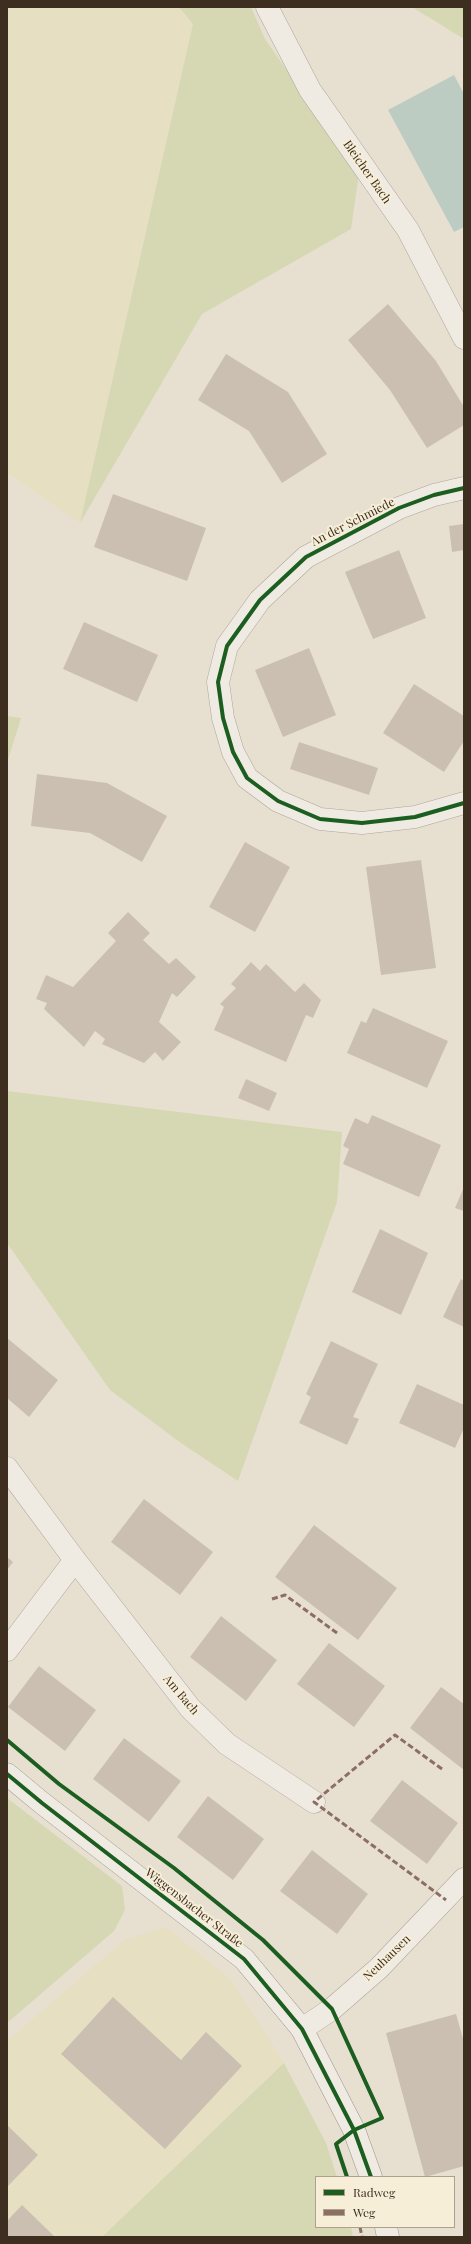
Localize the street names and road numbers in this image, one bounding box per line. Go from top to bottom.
street label: Bleicher Bach [340,138,394,206]
street label: An der Schmiede [309,495,397,549]
street label: Am Bach [160,1672,202,1718]
street label: Wiggensbacher Straße [142,1865,246,1951]
street label: Neuhausen [360,1932,414,1984]

